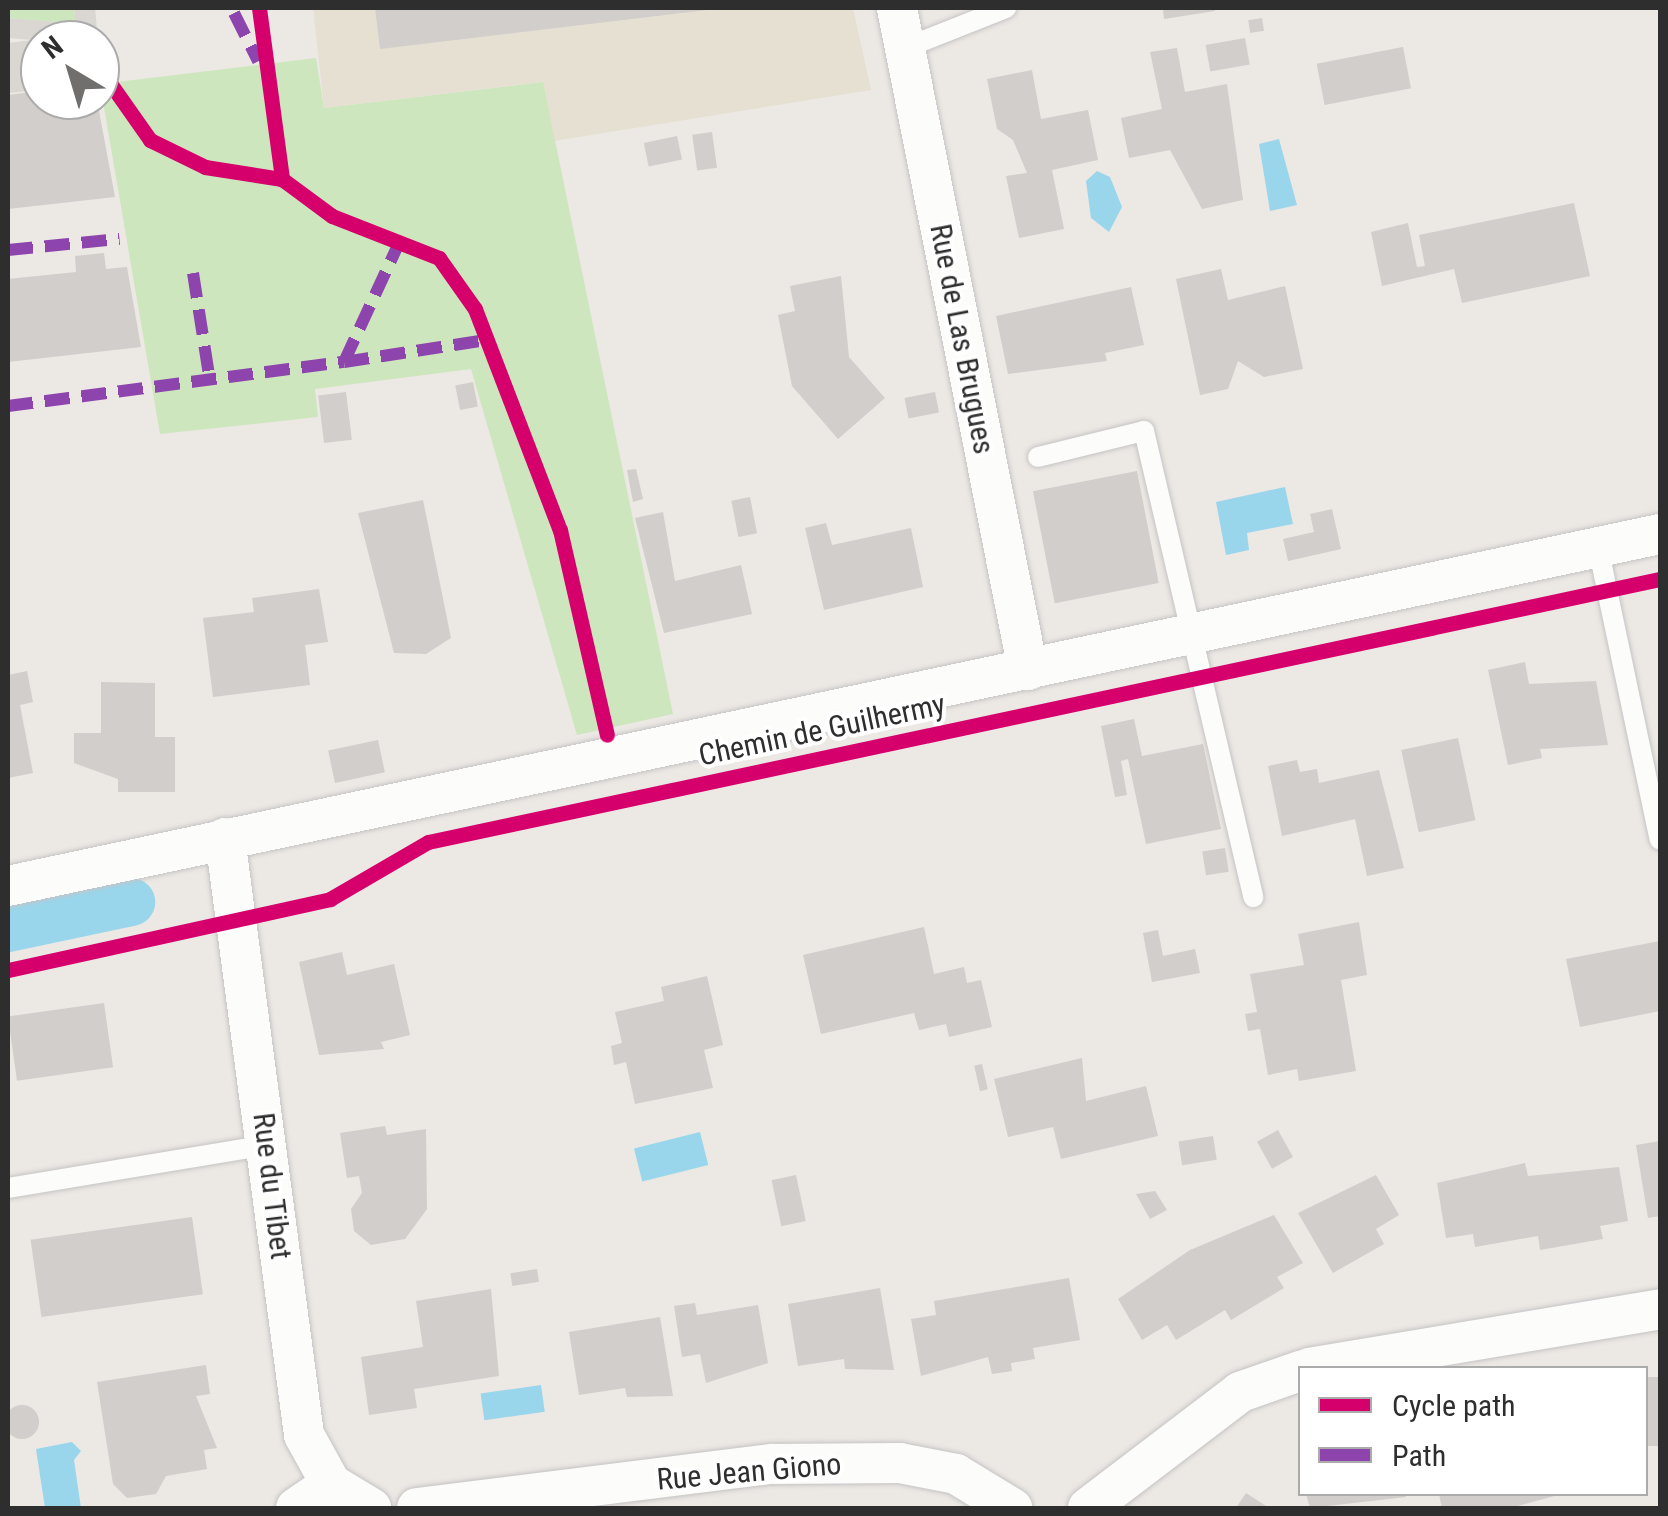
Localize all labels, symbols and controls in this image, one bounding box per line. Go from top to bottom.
north arrow [20,20,120,120]
text: N [36,29,69,66]
street label: Rue de Las Brugues [922,221,1002,457]
street label: Chemin de Guilhermy [695,686,949,774]
street label: Rue du Tibet [245,1110,299,1262]
legend [1298,1366,1648,1496]
text: Cycle path [1392,1388,1516,1423]
text: Path [1392,1438,1446,1473]
street label: Rue Jean Giono [655,1446,843,1498]

